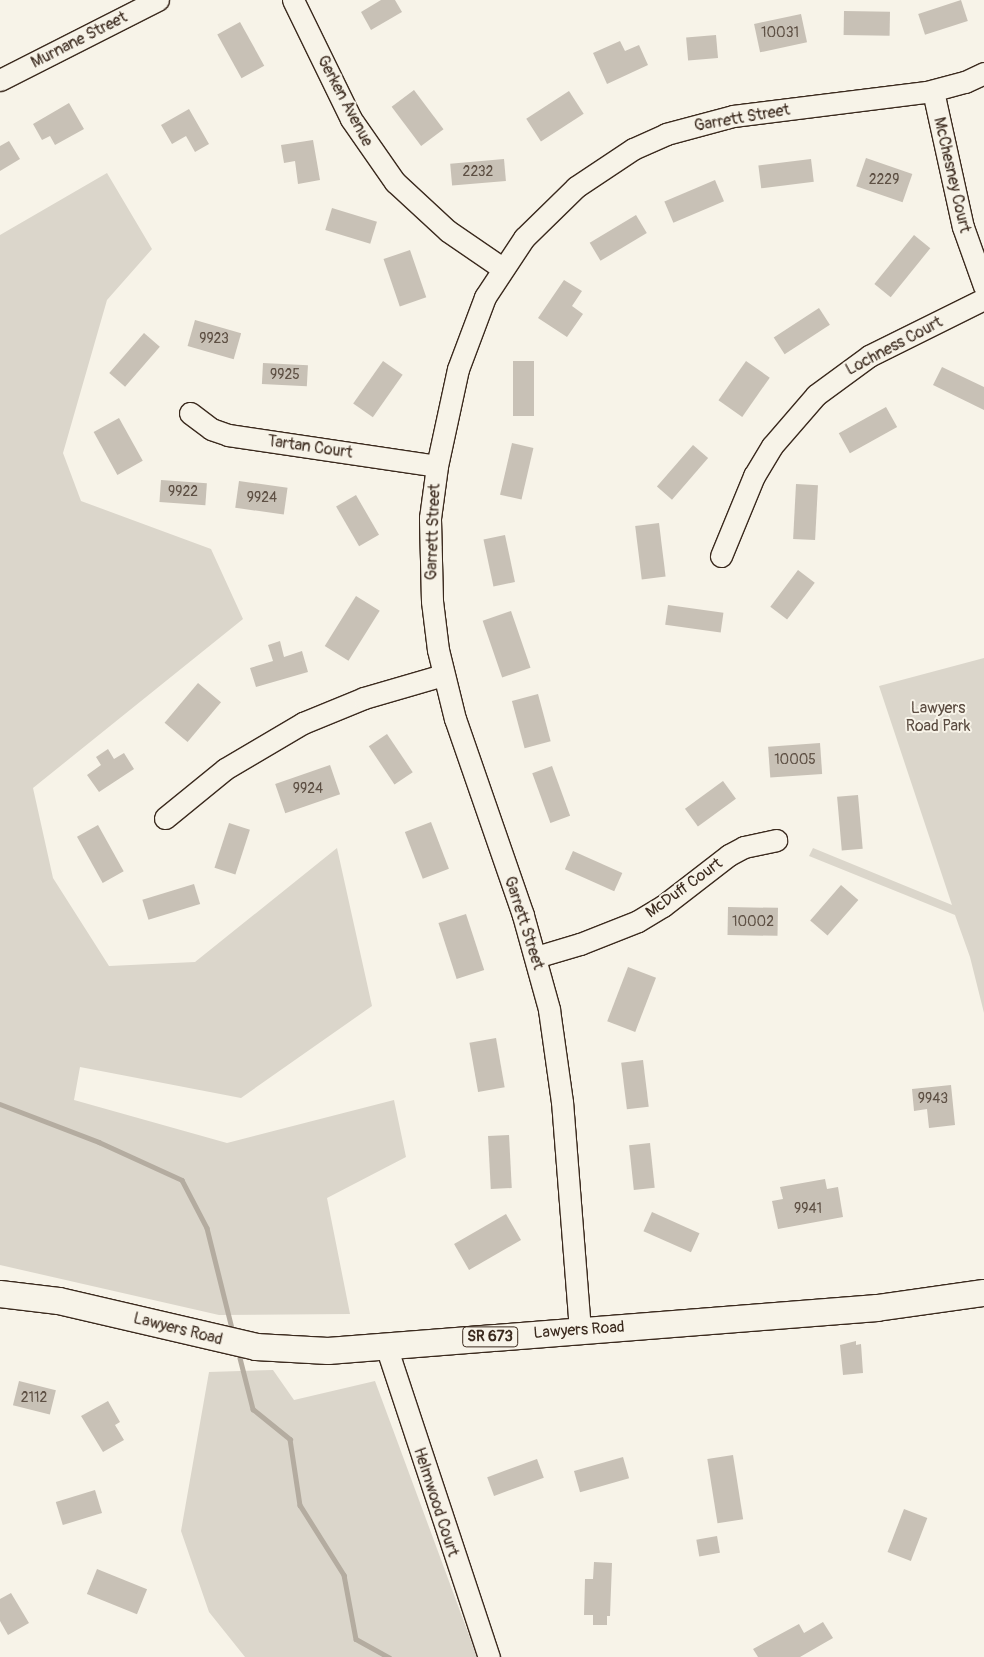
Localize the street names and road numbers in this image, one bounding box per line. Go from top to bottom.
street label: Murnane Street [28,8,130,72]
street label: Gerken Avenue [313,52,377,150]
street label: Garrett Street [693,100,791,136]
street label: McChesney Court [929,115,975,235]
street label: Lochness Court [842,312,946,380]
street label: Tartan Court [266,432,354,462]
street label: Garrett Street [422,483,444,581]
street label: McDuff Court [642,854,726,922]
street label: Garrett Street [500,874,548,972]
street label: Lawyers Road [131,1309,225,1349]
street label: Lawyers Road [533,1317,625,1343]
road number: SR 673 [461,1324,519,1350]
street label: Helmwood Court [409,1445,463,1559]

